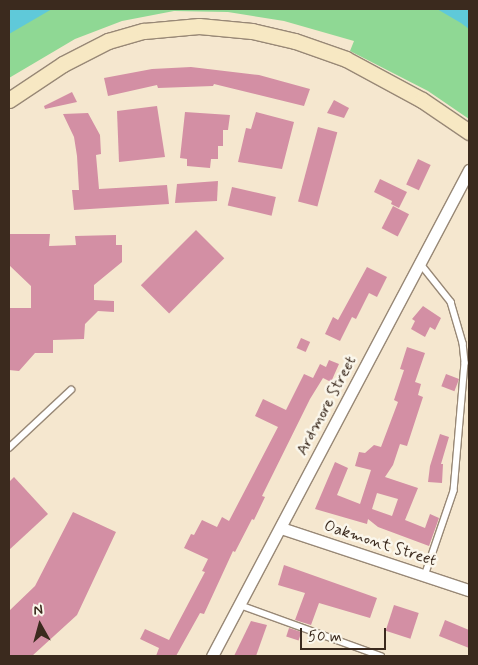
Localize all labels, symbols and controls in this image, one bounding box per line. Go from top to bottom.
street label: Ardmore Street [292,352,362,460]
street label: Oakmont Street [320,516,440,572]
north arrow [15,600,65,650]
text: N [32,601,44,620]
scale bar [303,618,389,650]
text: 50 m [308,627,342,647]

